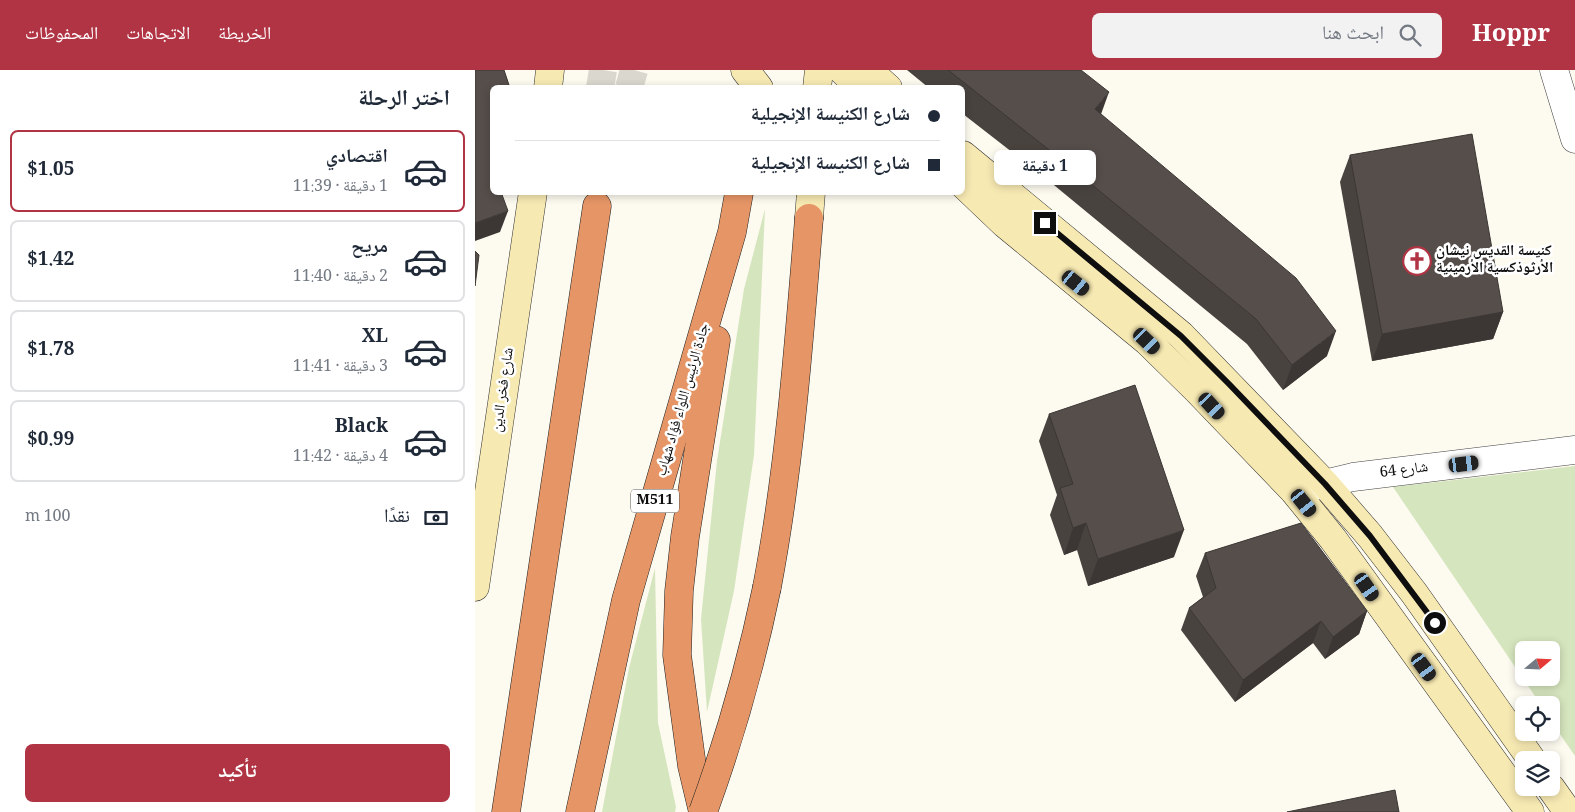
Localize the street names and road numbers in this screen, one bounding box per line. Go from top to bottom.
street label: جادة الرئيس اللواء فؤاد شهاب [650,320,718,480]
street label: شارع فخر الدين [485,346,523,434]
street label: شارع 64 [1378,455,1430,487]
road number: M511 [631,490,679,512]

